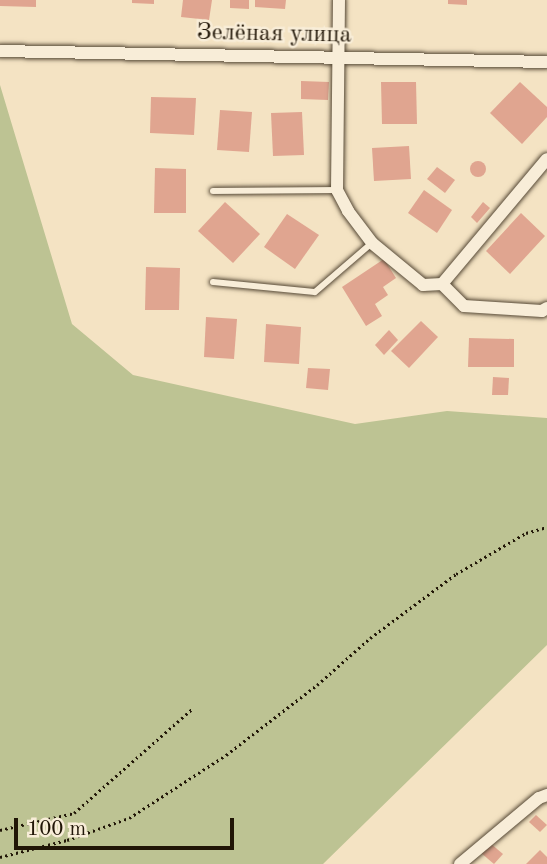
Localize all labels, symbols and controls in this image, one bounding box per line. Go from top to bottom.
street label: Зелёная улица [196,19,352,51]
scale bar [18,804,238,848]
text: 100 m [27,819,86,840]

